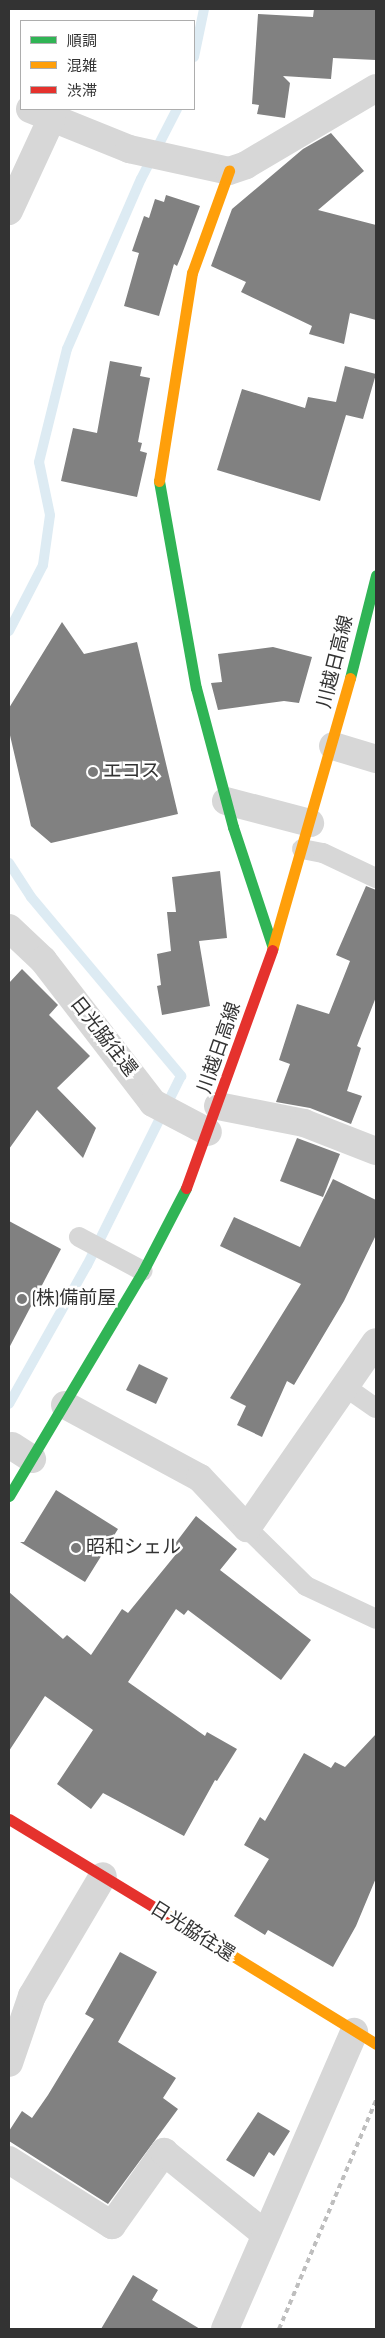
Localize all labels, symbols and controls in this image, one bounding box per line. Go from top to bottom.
legend [20,20,195,110]
text: 順調 [67,32,97,51]
text: 混雑 [67,57,97,76]
text: 渋滞 [67,82,97,101]
street label: 川越日高線 [313,613,359,711]
place label: エコス [103,761,160,783]
marker: エコス [87,766,99,778]
street label: 日光脇往還 [65,993,141,1081]
street label: 川越日高線 [194,999,246,1097]
place label: (株)備前屋 [32,1288,116,1310]
marker: (株)備前屋 [16,1293,28,1305]
place label: 昭和シェル [86,1537,181,1559]
marker: 昭和シェル [70,1542,82,1554]
street label: 日光脇往還 [146,1897,238,1967]

